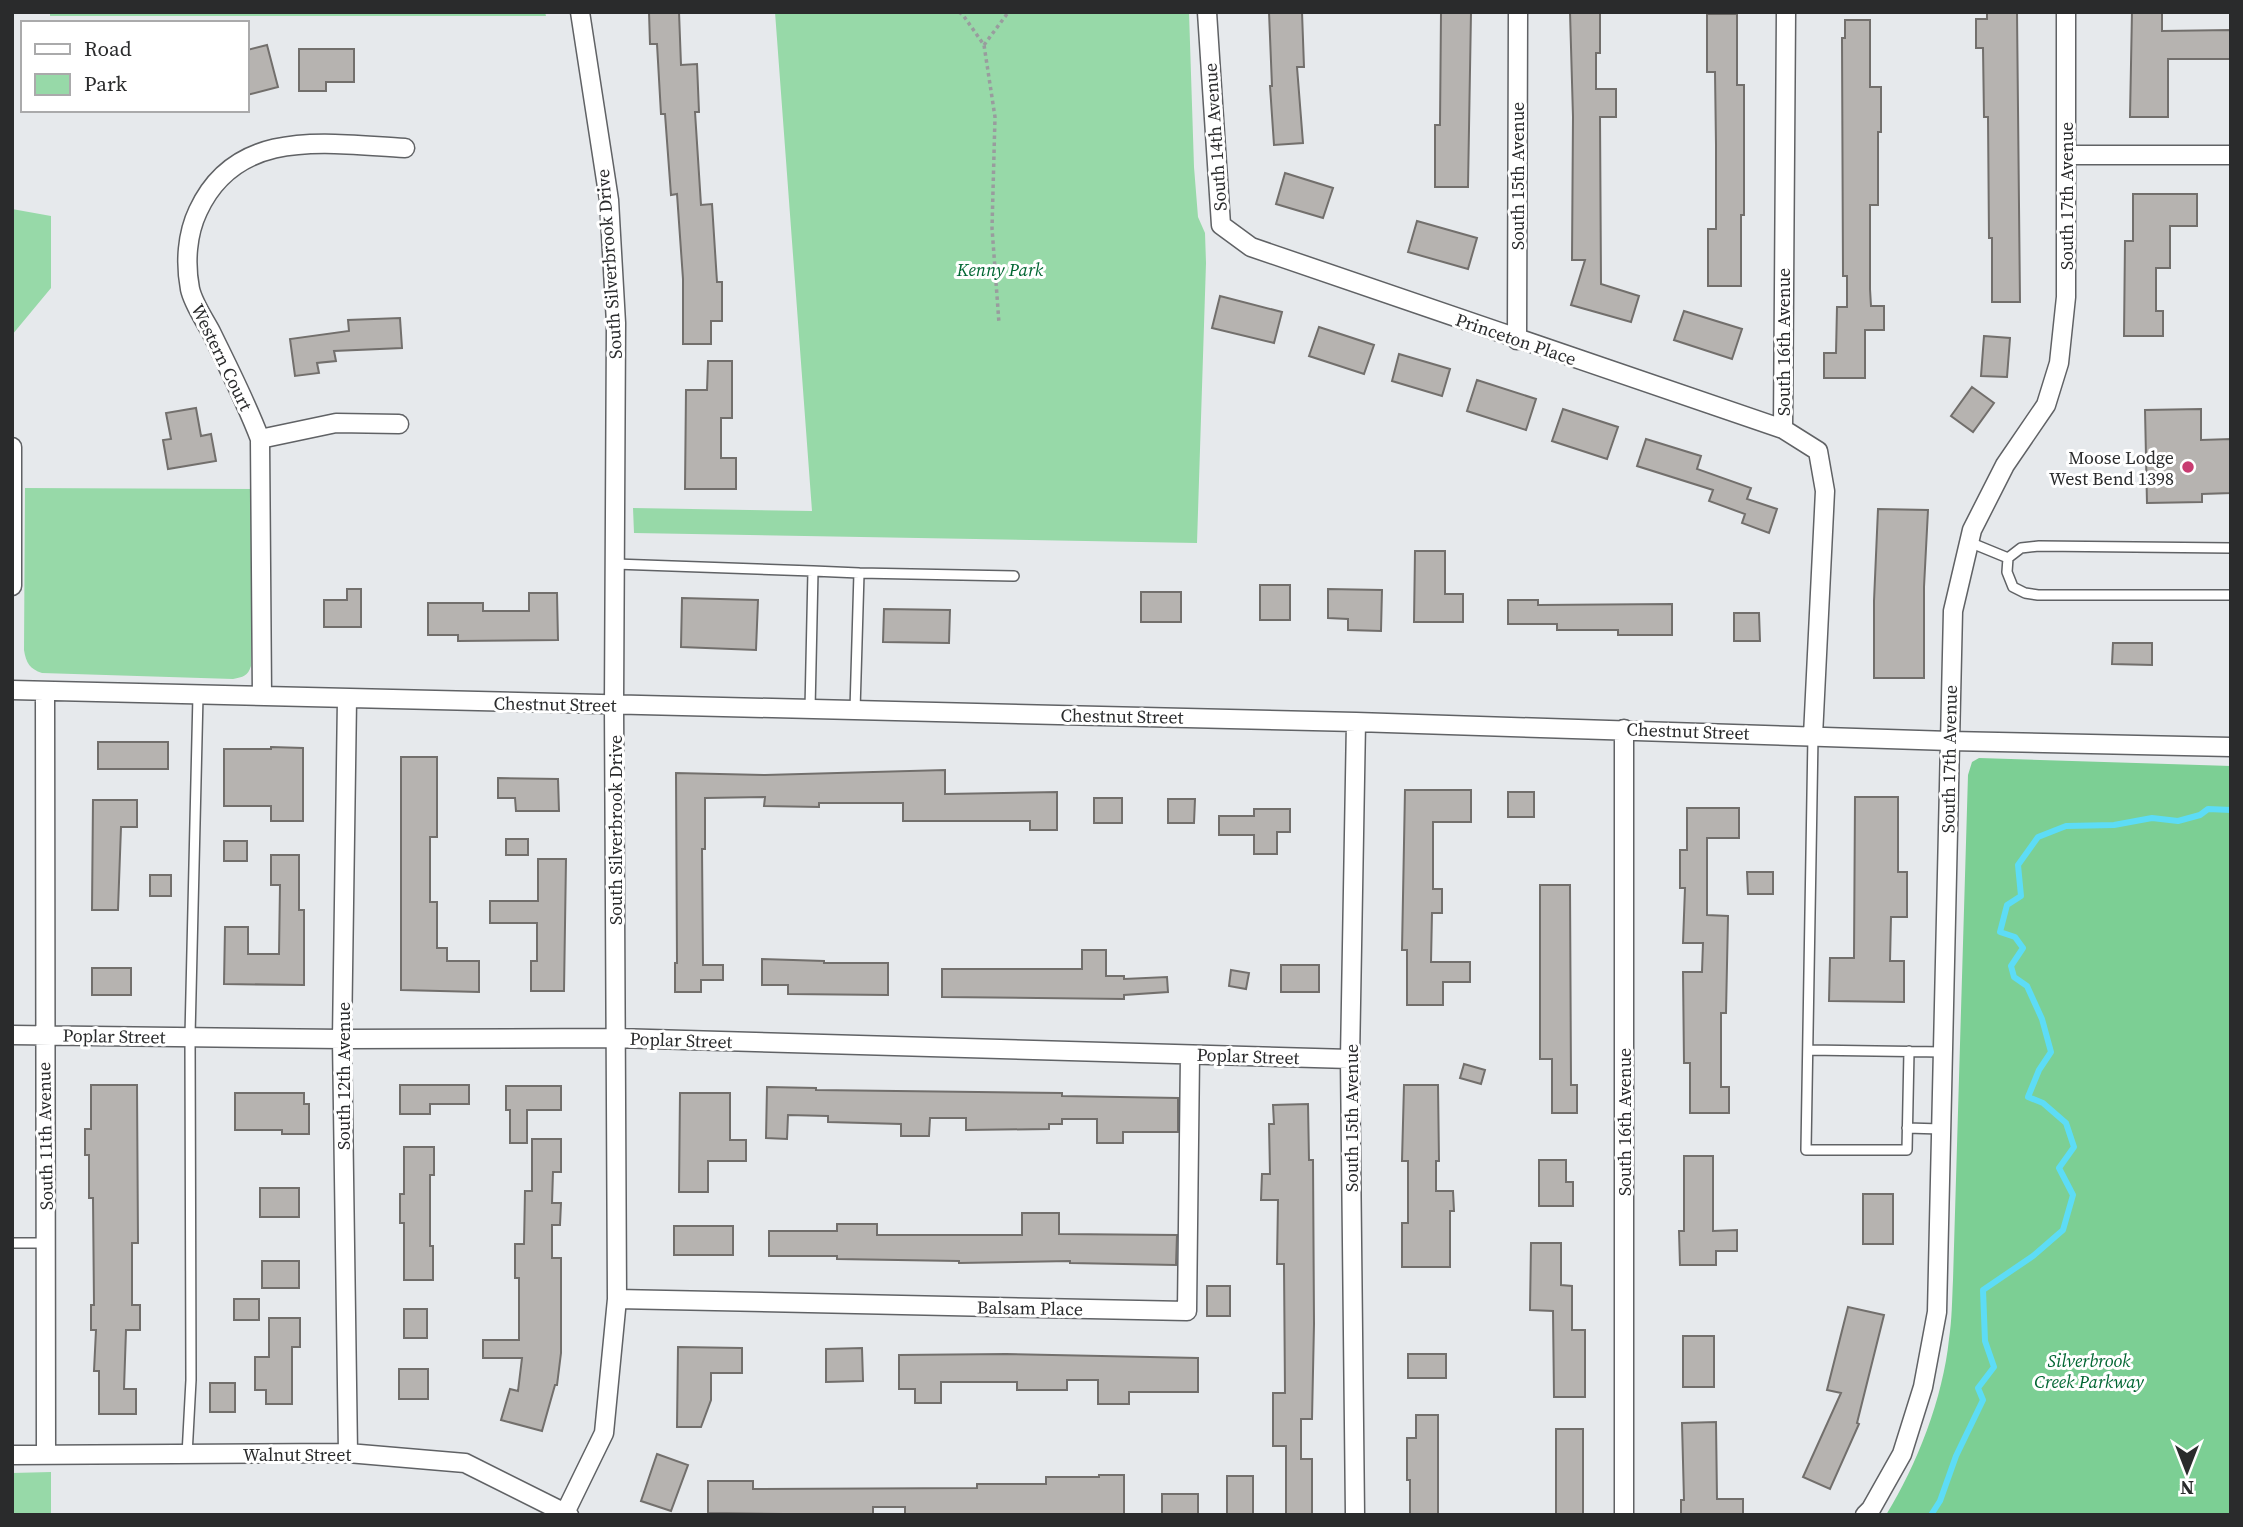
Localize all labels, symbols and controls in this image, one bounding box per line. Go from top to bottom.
legend [21,21,248,112]
text: Road [84,34,132,63]
street label: South 14th Avenue [1197,62,1233,212]
text: Park [84,69,128,98]
street label: South 15th Avenue [1505,102,1530,250]
street label: South 17th Avenue [2054,122,2079,270]
street label: South Silverbrook Drive [590,168,628,360]
park label: Kenny Park [956,257,1044,282]
street label: South 16th Avenue [1771,268,1796,416]
street label: Western Court [185,299,259,415]
street label: Princeton Place [1452,307,1580,371]
place label: Moose Lodge West Bend 1398 [2049,445,2174,491]
marker: Moose Lodge West Bend 1398 [2180,459,2196,475]
street label: South 17th Avenue [1935,685,1963,833]
street label: Chestnut Street [493,690,617,718]
street label: Chestnut Street [1060,702,1184,730]
street label: Chestnut Street [1626,716,1750,746]
street label: South Silverbrook Drive [603,735,628,925]
street label: South 12th Avenue [331,1002,356,1150]
street label: Poplar Street [62,1023,166,1049]
street label: Poplar Street [629,1026,733,1054]
street label: Poplar Street [1196,1042,1300,1070]
street label: South 15th Avenue [1339,1044,1364,1192]
street label: South 16th Avenue [1612,1048,1637,1196]
street label: South 11th Avenue [31,1062,59,1210]
street label: Balsam Place [977,1295,1083,1321]
park label: Silverbrook Creek Parkway [2034,1348,2144,1394]
north arrow [2152,1436,2222,1506]
street label: Walnut Street [243,1442,351,1467]
text: N [2180,1475,2194,1501]

